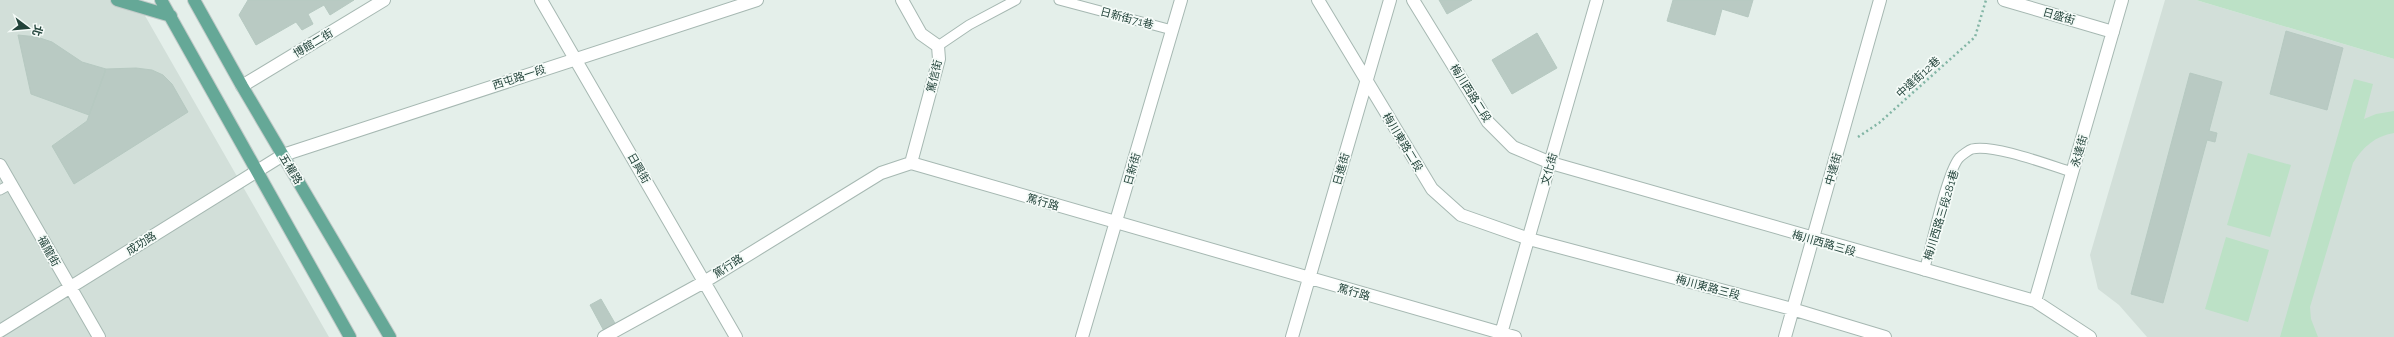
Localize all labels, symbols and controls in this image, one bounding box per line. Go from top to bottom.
street label: 日新街71巷 [1099,5,1155,32]
street label: 日盛街 [2041,6,2077,27]
north arrow [8,8,48,48]
text: 北 [29,24,45,38]
street label: 博館二街 [291,27,335,60]
street label: 中達街12巷 [1894,54,1943,100]
street label: 篤信街 [924,59,945,94]
street label: 梅川西路二段 [1448,62,1494,125]
street label: 西屯路一段 [491,63,547,92]
street label: 梅川東路二段 [1380,111,1425,174]
street label: 永達街 [2069,133,2090,169]
street label: 日興街 [625,151,652,186]
street label: 日新街 [1122,151,1143,187]
street label: 日進街 [1331,151,1352,187]
street label: 文化街 [1539,151,1560,187]
street label: 中達街 [1823,151,1844,187]
street label: 五權路 [277,152,305,187]
street label: 梅川西路三段281巷 [1922,168,1961,262]
street label: 篤行路 [1025,192,1061,213]
street label: 梅川西路三段 [1790,228,1857,259]
street label: 成功路 [124,229,159,258]
street label: 福龍街 [35,234,62,269]
street label: 篤行路 [711,252,746,281]
street label: 梅川東路三段 [1674,273,1741,302]
street label: 篤行路 [1336,282,1372,303]

